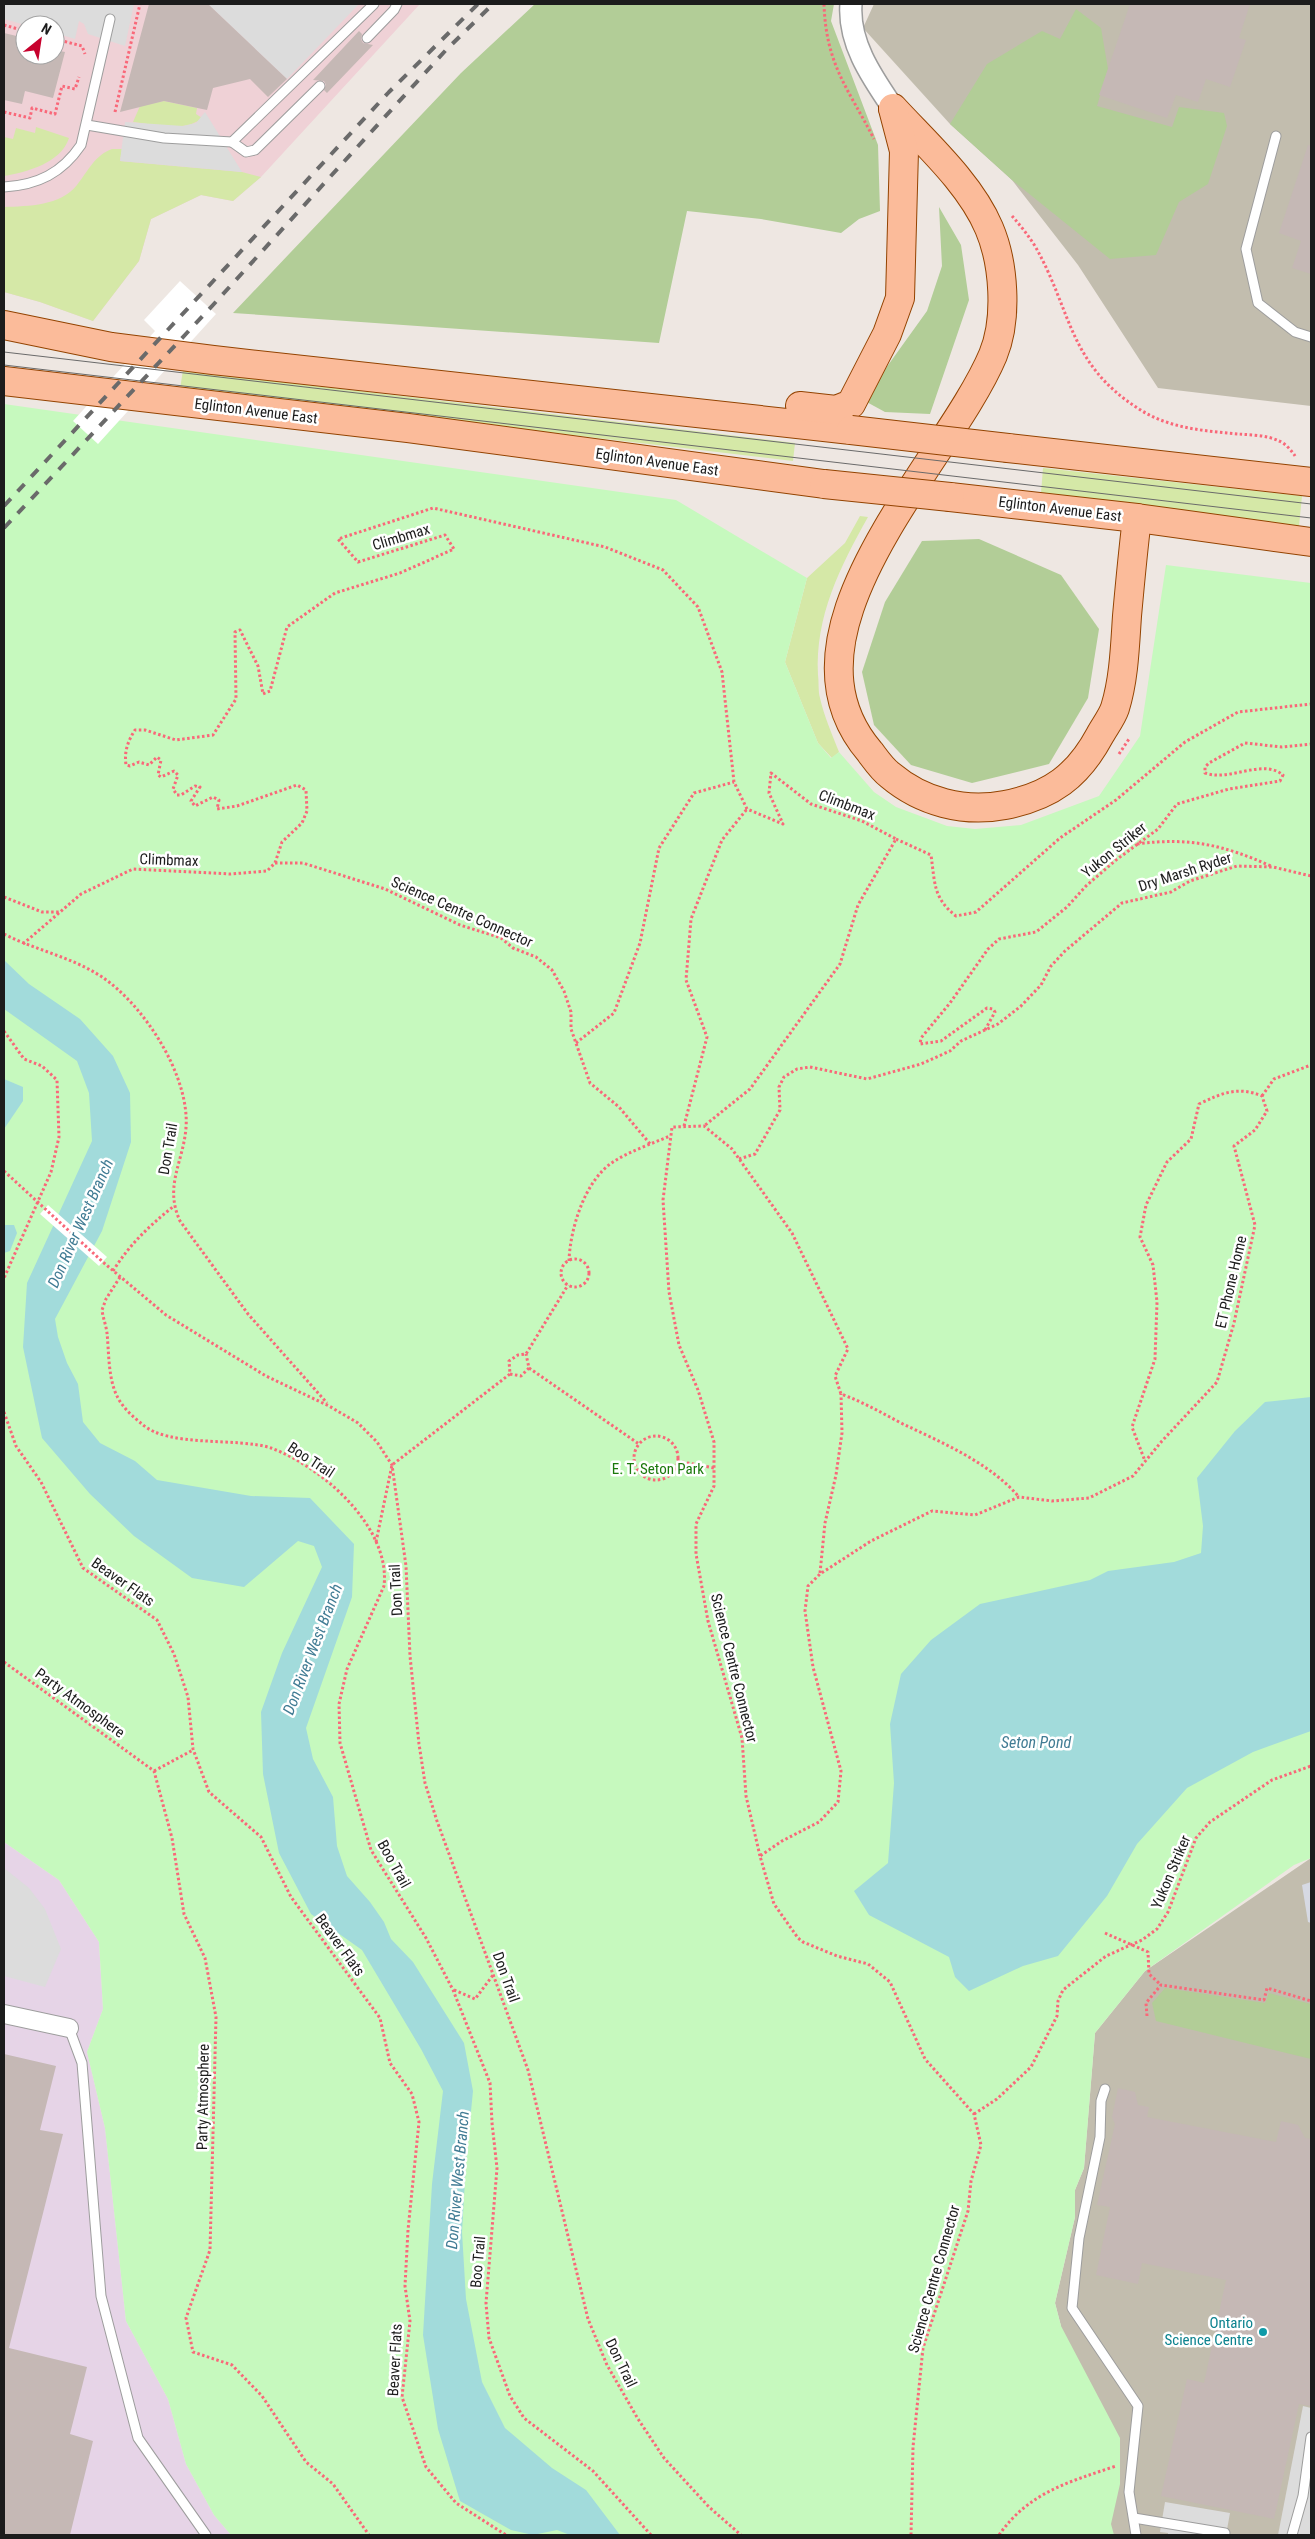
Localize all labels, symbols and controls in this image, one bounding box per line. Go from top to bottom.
north arrow [15,15,65,65]
text: N [39,20,54,38]
street label: Eglinton Avenue East [193,395,319,427]
street label: Eglinton Avenue East [594,444,720,480]
street label: Eglinton Avenue East [997,493,1123,525]
street label: Climbmax [370,520,432,554]
street label: Climbmax [816,786,878,824]
street label: Yukon Striker [1078,818,1150,882]
street label: Dry Marsh Ryder [1136,848,1234,896]
street label: Climbmax [139,850,199,870]
street label: Science Centre Connector [388,873,536,951]
street label: Don Trail [155,1122,181,1176]
water label: Don River West Branch [44,1156,117,1290]
street label: ET Phone Home [1212,1234,1250,1330]
street label: Boo Trail [284,1438,338,1482]
park label: E. T. Seton Park [612,1460,704,1478]
street label: Beaver Flats [88,1554,158,1610]
street label: Don Trail [386,1564,406,1616]
water label: Don River West Branch [279,1581,346,1717]
street label: Science Centre Connector [707,1592,761,1745]
street label: Party Atmosphere [32,1664,128,1742]
water label: Seton Pond [1001,1733,1071,1752]
street label: Yukon Striker [1147,1832,1195,1912]
street label: Boo Trail [374,1837,414,1891]
street label: Beaver Flats [311,1910,369,1980]
street label: Don Trail [489,1949,523,2005]
street label: Party Atmosphere [193,2044,213,2150]
water label: Don River West Branch [442,2110,473,2250]
street label: Science Centre Connector [904,2203,964,2355]
street label: Boo Trail [467,2235,489,2289]
place label: Ontario Science Centre [1164,2314,1253,2349]
street label: Beaver Flats [384,2323,406,2397]
marker: Ontario Science Centre [1257,2326,1269,2338]
street label: Don Trail [601,2336,641,2390]

